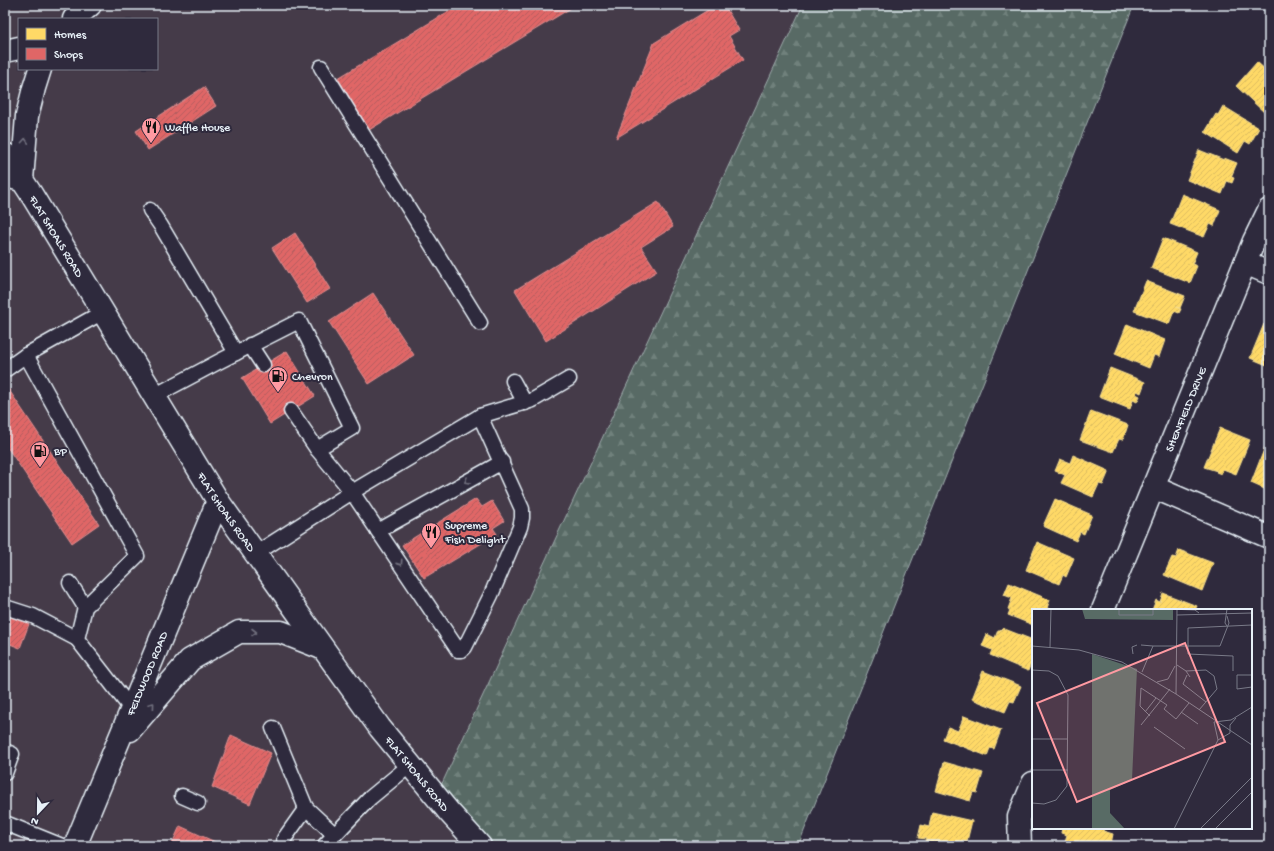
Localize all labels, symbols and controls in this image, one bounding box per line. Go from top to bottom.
legend [18,18,158,70]
text: Homes [54,29,87,43]
text: Shops [54,49,83,63]
restaurant icon: Waffle House [140,116,162,144]
place label: Waffle House [165,122,231,136]
one-way arrow [20,138,29,144]
street label: FLAT SHOALS ROAD [24,193,85,281]
fuel station icon: Chevron [267,365,289,393]
street label: SHENFIELD DRIVE [1163,365,1211,454]
place label: Chevron [292,371,333,385]
fuel station icon: BP [29,440,51,468]
place label: BP [53,446,67,460]
street label: FLAT SHOALS ROAD [193,470,257,556]
one-way arrow [464,477,472,484]
place label: Supreme Fish Delight [444,520,506,548]
restaurant icon: Supreme Fish Delight [420,521,442,549]
one-way arrow [395,559,403,566]
inset map [1032,609,1252,829]
one-way arrow [251,628,257,636]
street label: FELDWOOD ROAD [124,630,172,719]
one-way arrow [147,702,154,709]
street label: FLAT SHOALS ROAD [380,734,451,815]
north arrow [18,793,58,833]
text: N [29,814,41,827]

